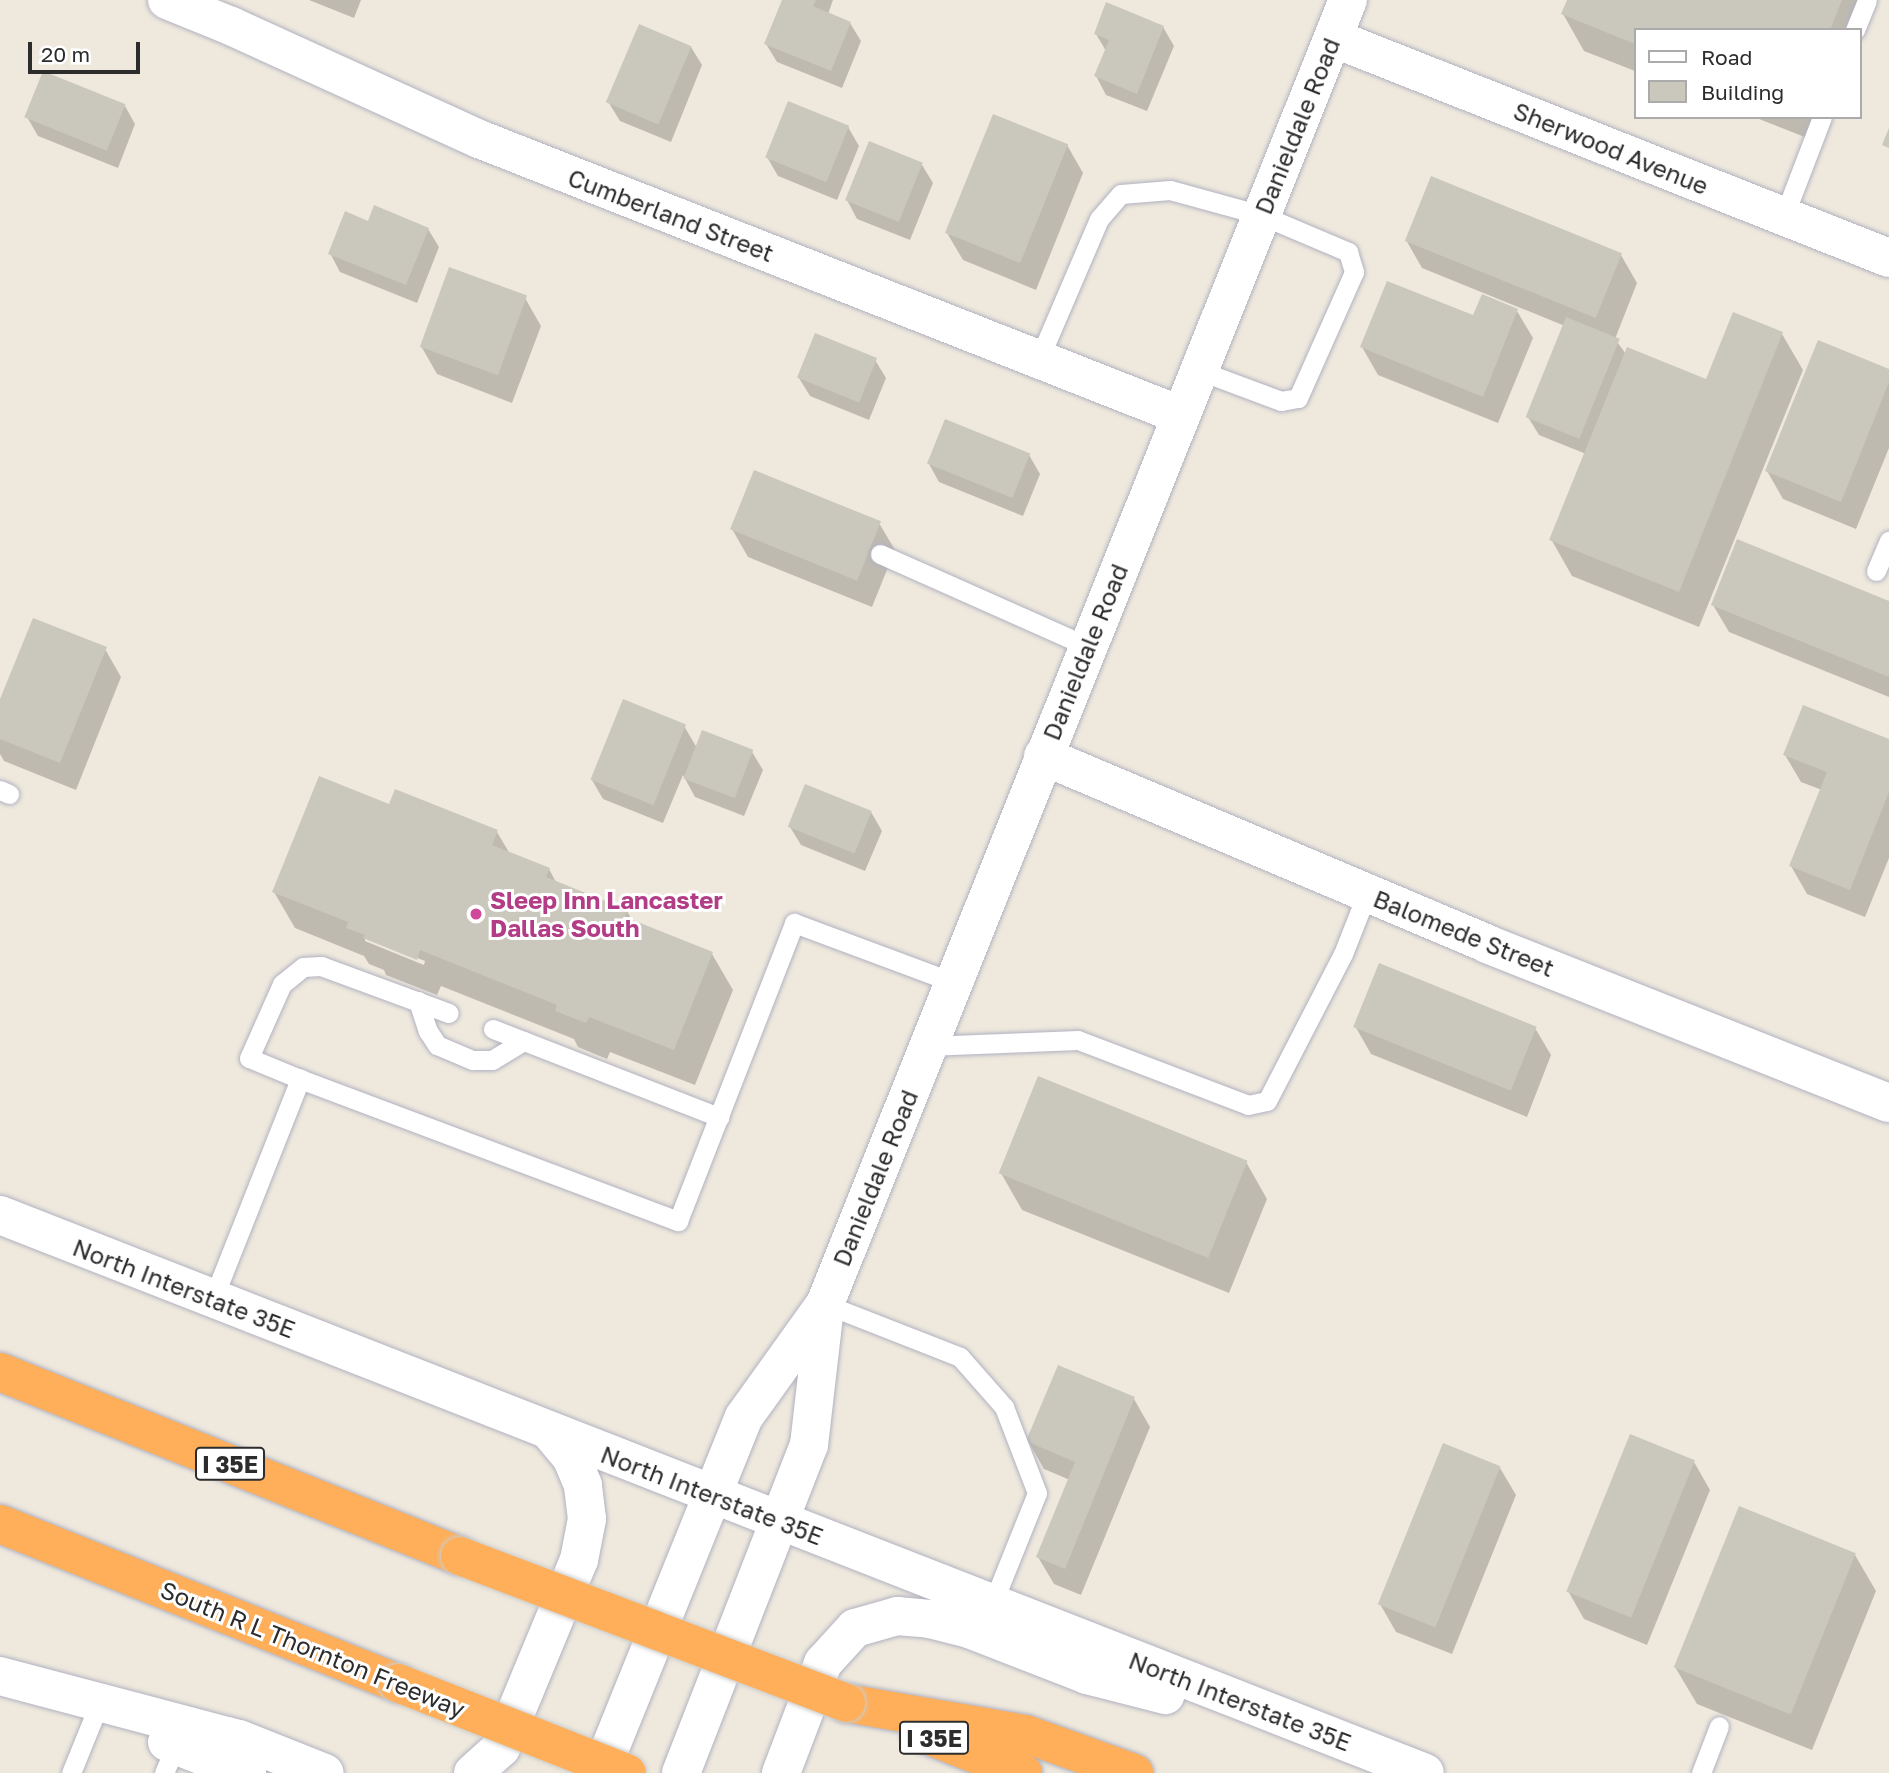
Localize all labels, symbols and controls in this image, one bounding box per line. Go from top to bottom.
scale bar [32,28,144,72]
legend [1633,28,1861,119]
street label: Danieldale Road [1249,34,1345,218]
text: 20 m [41,41,90,67]
text: Road [1701,44,1752,70]
text: Building [1701,79,1784,105]
street label: Sherwood Avenue [1509,96,1713,200]
street label: Cumberland Street [564,163,778,267]
street label: Danieldale Road [1037,560,1133,744]
street label: Balomede Street [1369,884,1559,982]
place label: Sleep Inn Lancaster Dallas South [490,886,723,942]
marker: Sleep Inn Lancaster Dallas South [468,906,484,922]
street label: Danieldale Road [827,1086,923,1270]
street label: North Interstate 35E [69,1232,299,1344]
street label: North Interstate 35E [597,1439,827,1551]
road number: I 35E [195,1444,265,1484]
street label: South R L Thornton Freeway [157,1575,469,1723]
street label: North Interstate 35E [1125,1645,1355,1757]
road number: I 35E [899,1718,969,1758]

